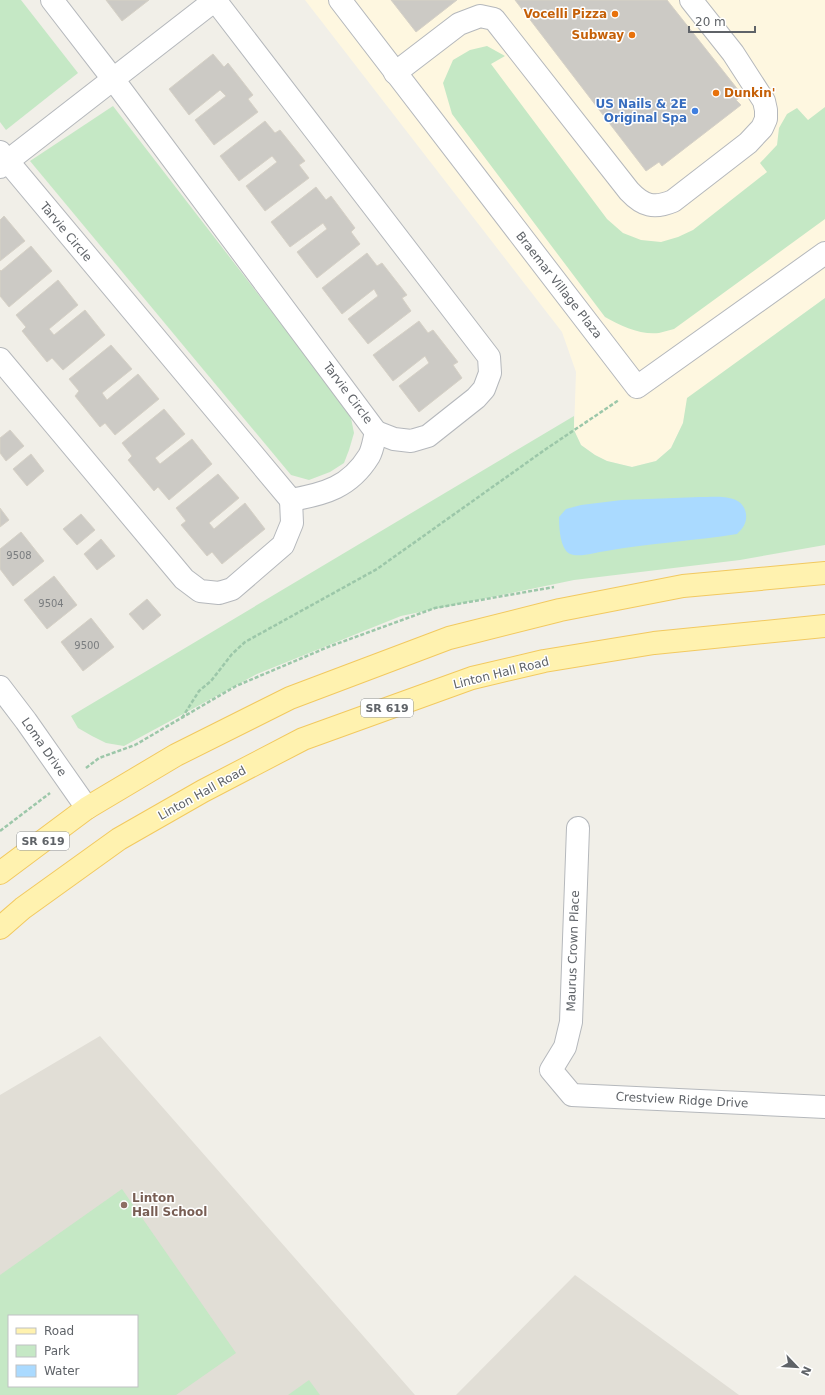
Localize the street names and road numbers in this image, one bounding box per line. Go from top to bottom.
street label: Tarvie Circle [37,199,95,264]
street label: Braemar Village Plaza [513,229,605,341]
street label: Tarvie Circle [320,359,376,426]
street label: Linton Hall Road [452,654,550,692]
road number: SR 619 [361,699,413,717]
street label: Loma Drive [19,715,69,779]
street label: Linton Hall Road [156,763,248,823]
road number: SR 619 [17,832,69,850]
street label: Maurus Crown Place [564,890,582,1012]
street label: Crestview Ridge Drive [615,1090,749,1110]

